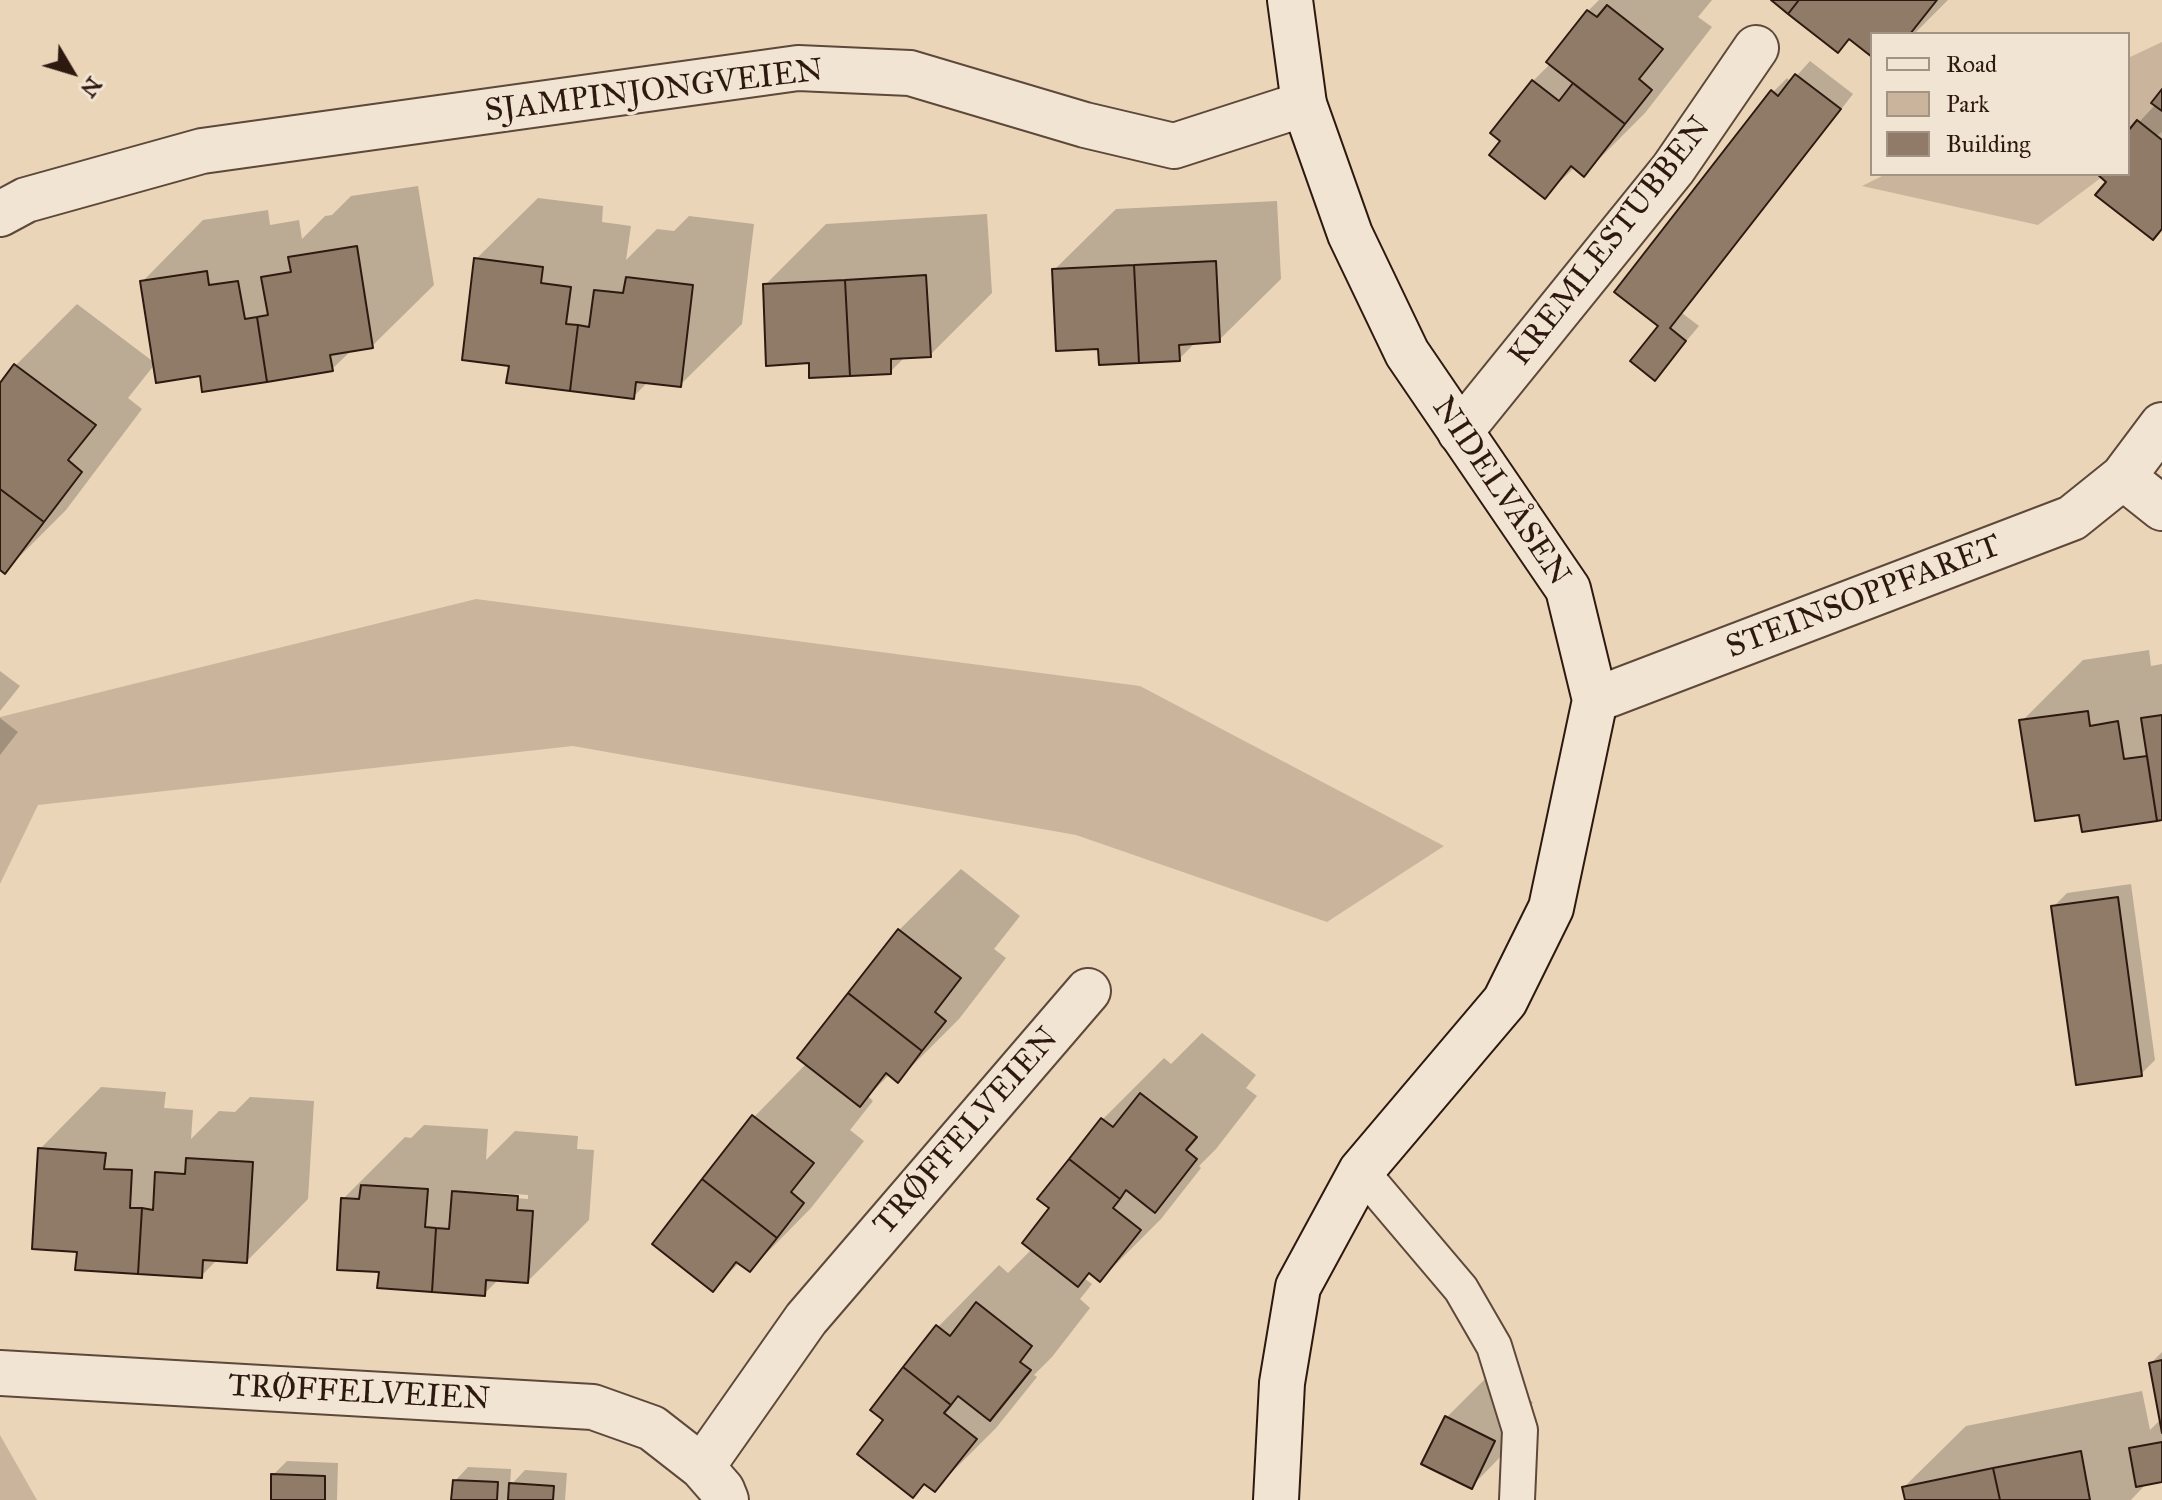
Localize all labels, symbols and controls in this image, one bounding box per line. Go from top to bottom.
north arrow [32,32,112,112]
legend [1870,32,2130,176]
text: Road [1946,49,1997,79]
street label: SJAMPINJONGVEIEN [483,52,825,132]
text: N [75,71,108,103]
text: Park [1946,89,1989,119]
street label: KREMLESTUBBEN [1502,110,1720,374]
text: Building [1946,129,2031,159]
street label: NIDELVÅSEN [1423,390,1577,594]
street label: STEINSOPPFARET [1721,528,2007,668]
street label: TRØFFELVEIEN [866,1020,1068,1244]
street label: TRØFFELVEIEN [227,1368,491,1420]

